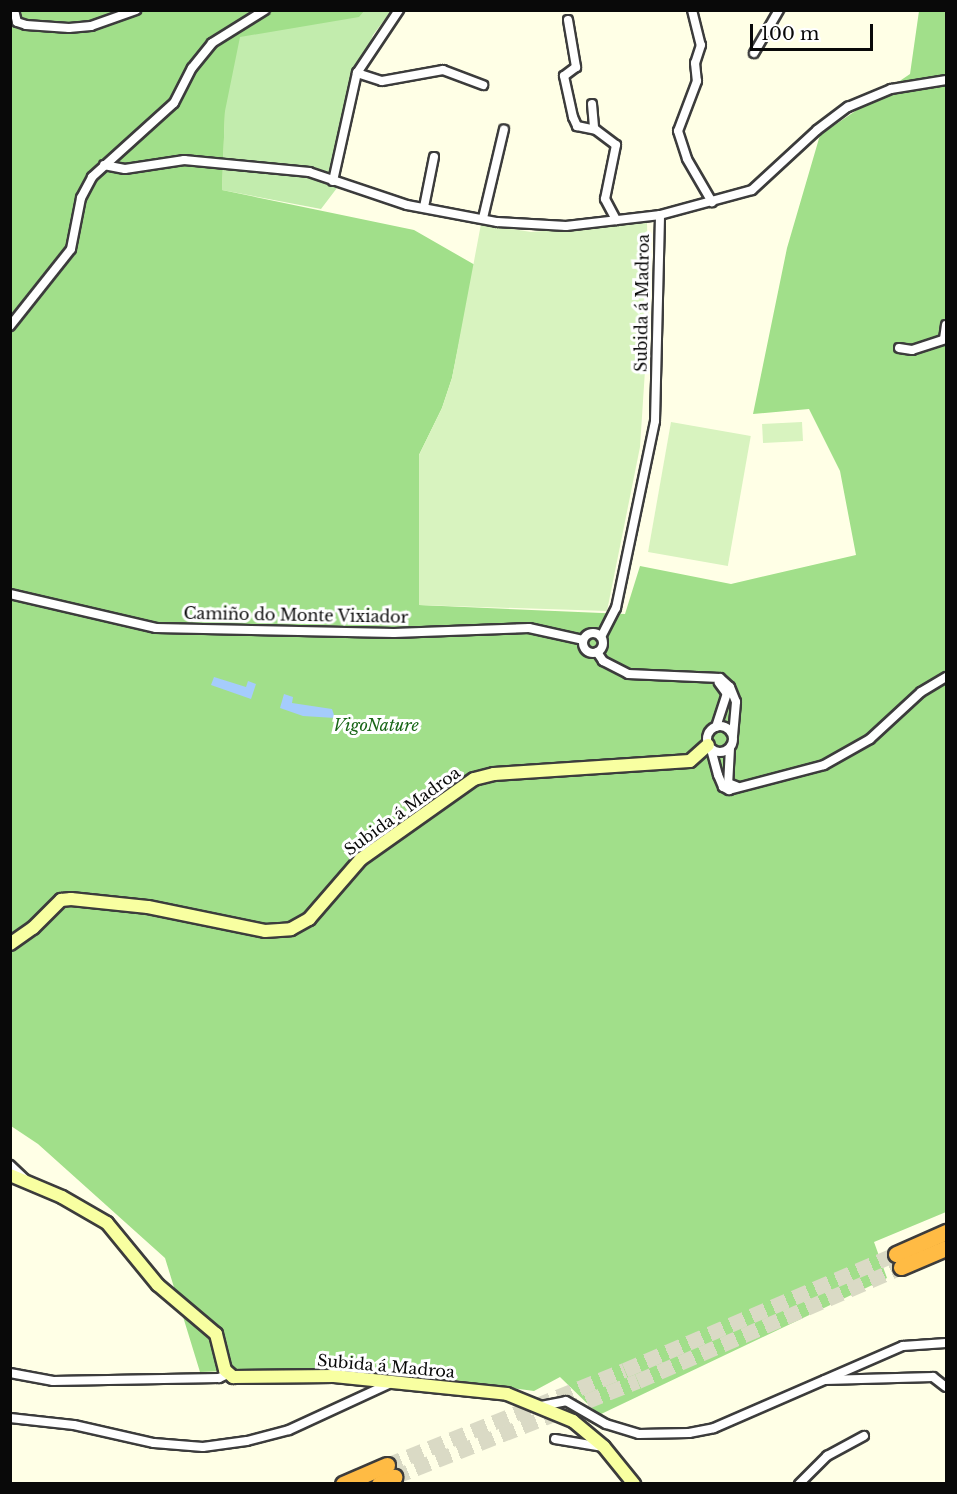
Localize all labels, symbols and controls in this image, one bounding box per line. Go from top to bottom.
scale bar [753,12,876,50]
text: 100 m [761,23,819,45]
street label: Subida á Madroa [631,234,653,372]
street label: Camiño do Monte Vixiador [183,603,409,627]
park label: VigoNature [333,715,419,735]
street label: Subida á Madroa [340,763,464,859]
street label: Subida á Madroa [316,1350,456,1382]

